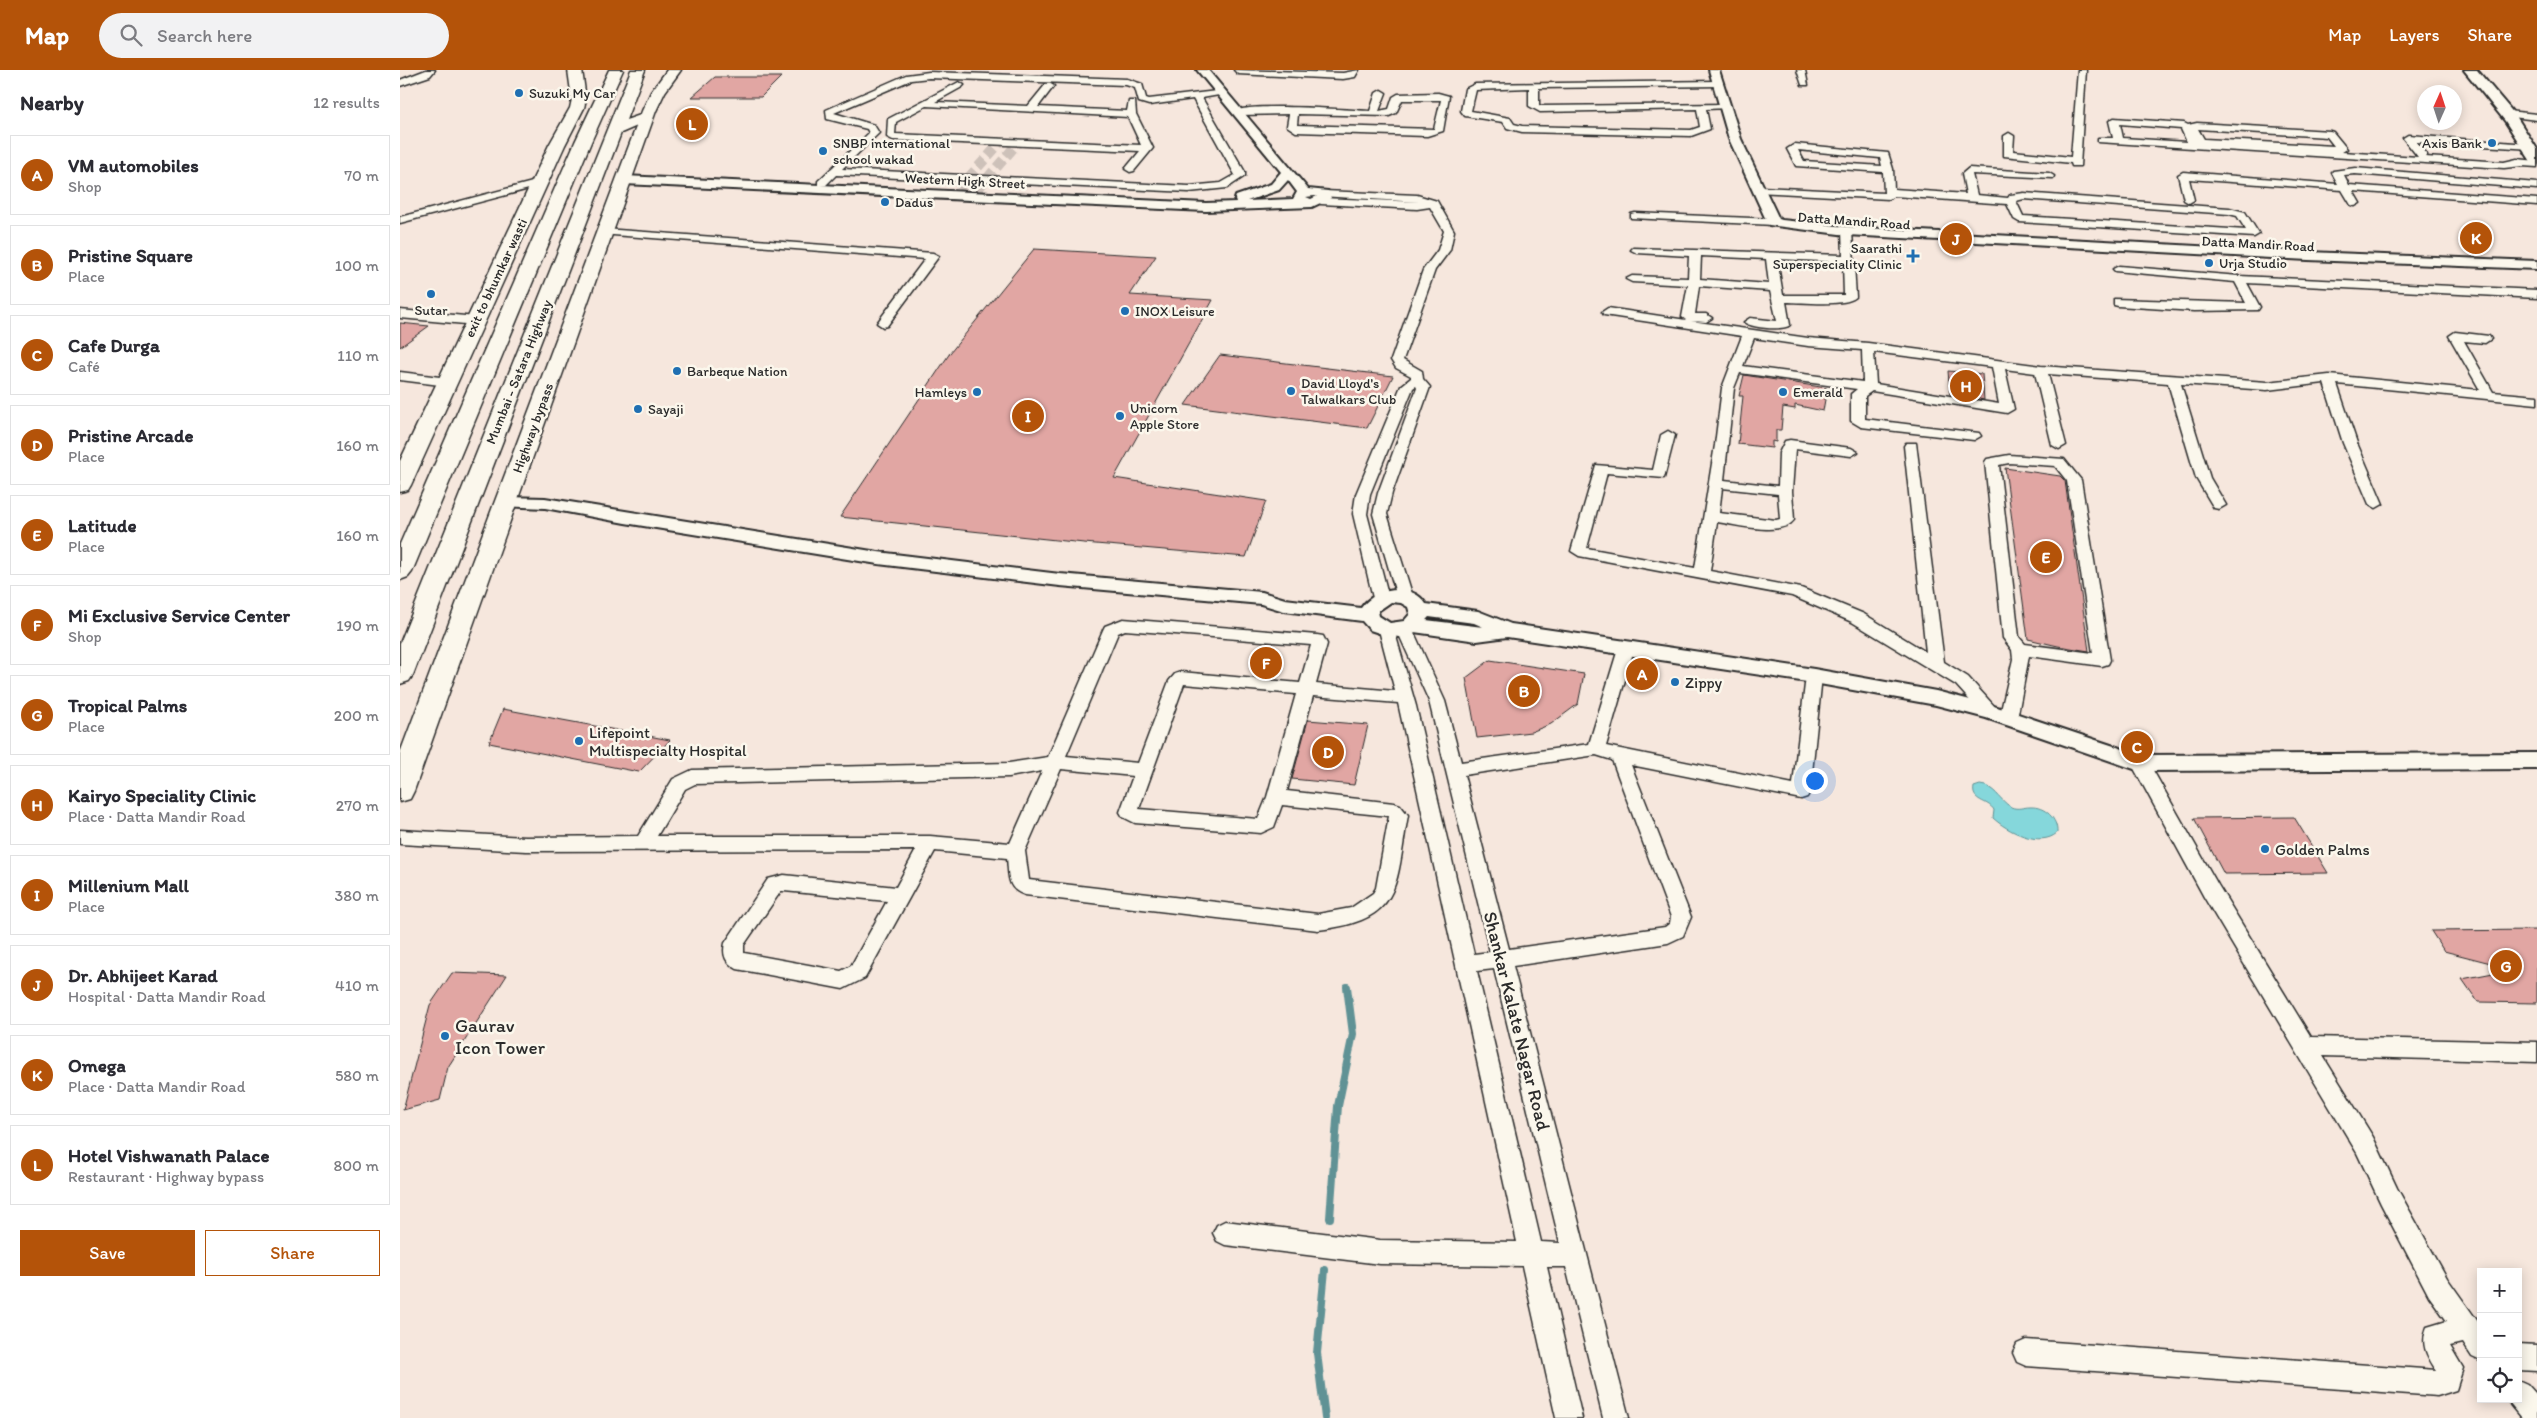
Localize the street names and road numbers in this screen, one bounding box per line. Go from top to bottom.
street label: Western High Street [904,169,1026,193]
street label: Datta Mandir Road [1797,209,1911,233]
street label: exit to bhumkar wasti [461,216,531,340]
street label: Datta Mandir Road [2201,233,2315,255]
street label: Mumbai - Satara Highway [482,297,556,447]
street label: Highway bypass [509,381,557,475]
street label: Shankar Kalate Nagar Road [1479,909,1556,1134]

